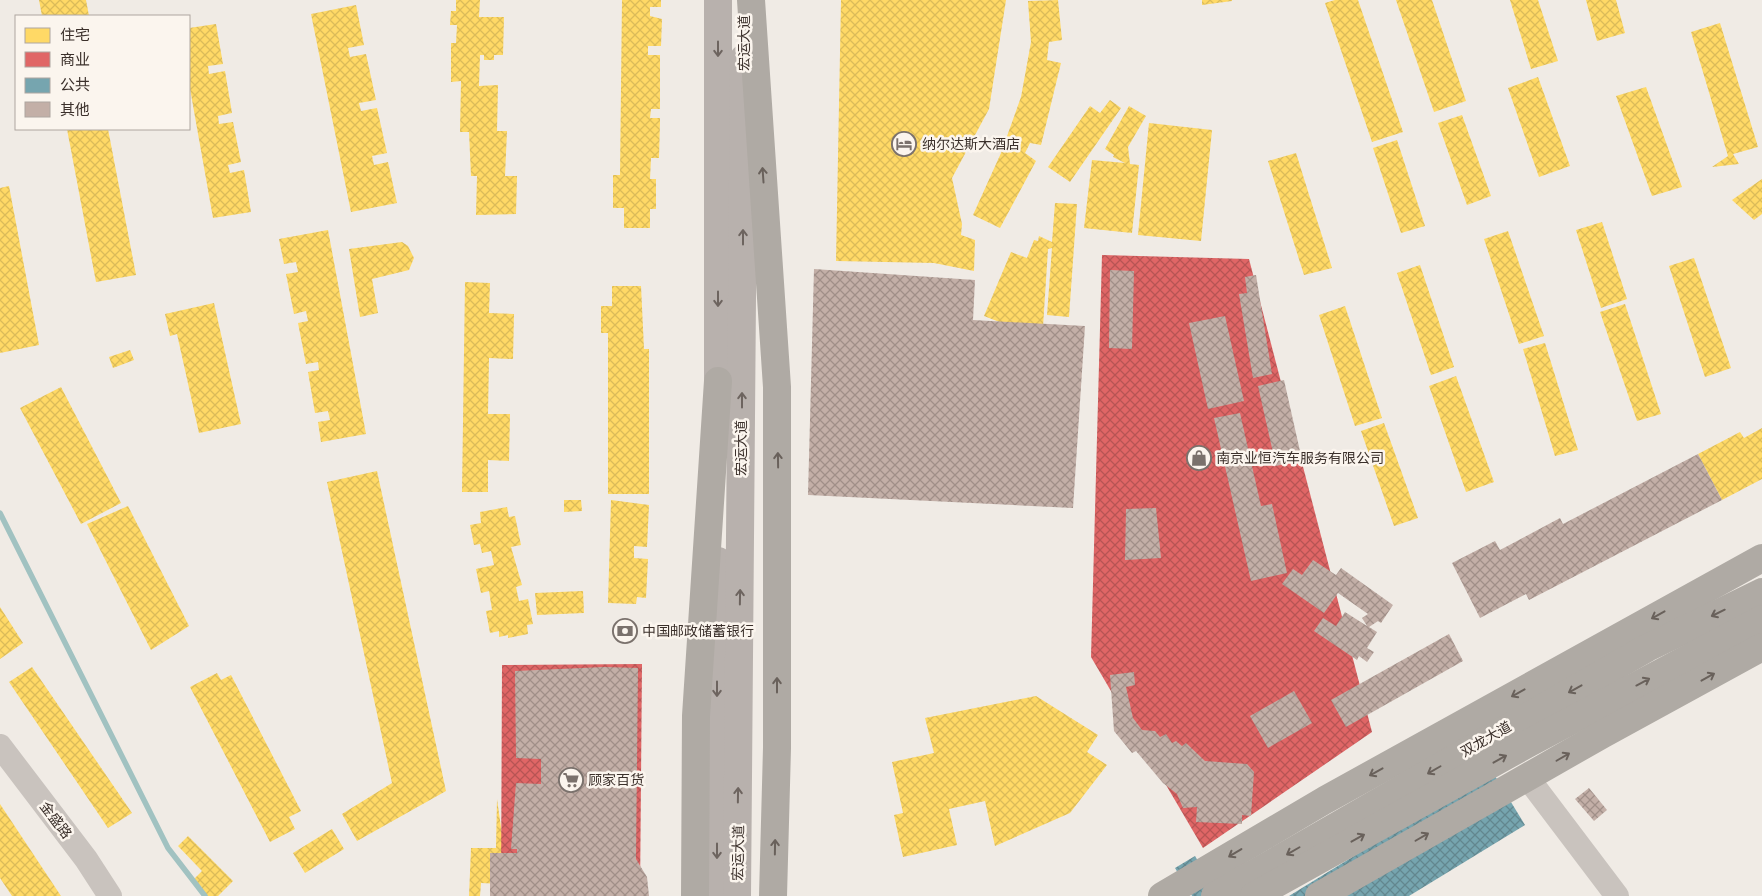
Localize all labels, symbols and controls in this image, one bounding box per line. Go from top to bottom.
legend [15,15,190,130]
street label: 宏运大道 [736,15,752,71]
text: 住宅 [60,26,90,43]
one-way arrow [713,40,723,56]
text: 商业 [60,51,90,68]
text: 公共 [60,76,90,93]
text: 其他 [60,101,90,118]
hotel icon: 纳尔达斯大酒店 [891,131,917,157]
place label: 纳尔达斯大酒店 [922,136,1020,152]
one-way arrow [759,167,768,183]
one-way arrow [738,230,748,246]
one-way arrow [713,290,723,306]
one-way arrow [737,392,747,408]
street label: 宏运大道 [733,420,749,476]
shop icon: 南京业恒汽车服务有限公司 [1186,445,1212,471]
place label: 南京业恒汽车服务有限公司 [1216,450,1384,466]
one-way arrow [773,452,782,468]
one-way arrow [735,590,745,606]
one-way arrow [1711,609,1726,618]
one-way arrow [1650,610,1665,620]
bank icon: 中国邮政储蓄银行 [612,618,638,644]
place label: 中国邮政储蓄银行 [642,623,754,639]
one-way arrow [1700,672,1715,682]
one-way arrow [772,677,782,694]
one-way arrow [1635,677,1650,687]
one-way arrow [712,680,722,696]
one-way arrow [1567,684,1582,694]
one-way arrow [1511,688,1526,698]
street label: 双龙大道 [1458,718,1514,760]
one-way arrow [1555,751,1570,761]
one-way arrow [1492,754,1506,764]
one-way arrow [1427,765,1441,775]
supermarket icon: 顾家百货 [558,767,584,793]
one-way arrow [1369,767,1384,777]
place label: 顾家百货 [588,772,644,788]
one-way arrow [733,787,743,804]
street label: 金盛路 [37,798,75,842]
street label: 宏运大道 [730,825,746,881]
one-way arrow [1414,832,1428,842]
one-way arrow [1350,833,1364,843]
one-way arrow [770,840,779,856]
one-way arrow [712,842,722,859]
one-way arrow [1285,846,1300,856]
one-way arrow [1229,848,1243,858]

